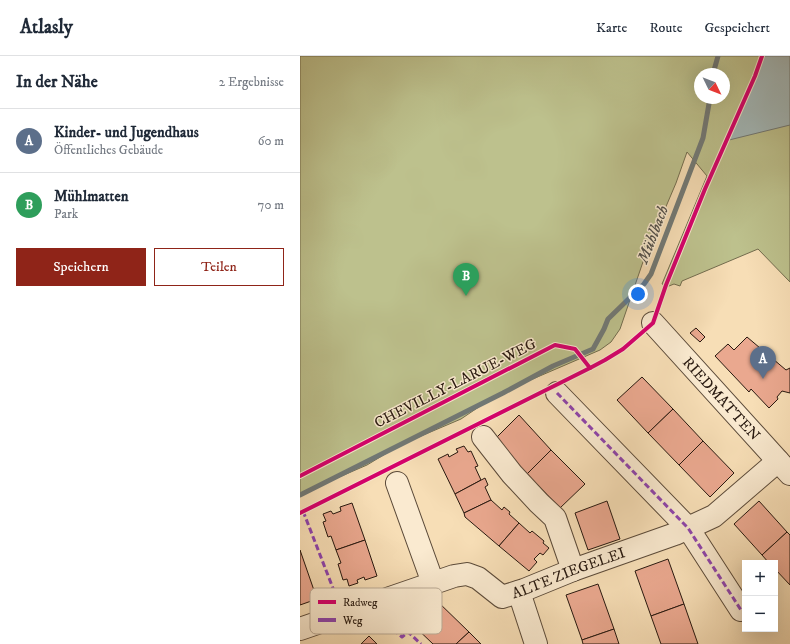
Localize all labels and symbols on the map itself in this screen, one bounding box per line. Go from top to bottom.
north arrow [694,68,730,104]
water label: Mühlbach [632,203,673,267]
pin: B [453,263,479,296]
your location [628,284,648,304]
street label: CHEVILLY-LARUE-WEG [371,334,540,433]
pin: A [750,346,776,379]
street label: RIEDMATTEN [679,352,763,444]
street label: ALTE ZIEGELEI [510,543,628,603]
legend [310,588,442,634]
text: Radweg [343,596,378,610]
text: Weg [342,614,363,628]

